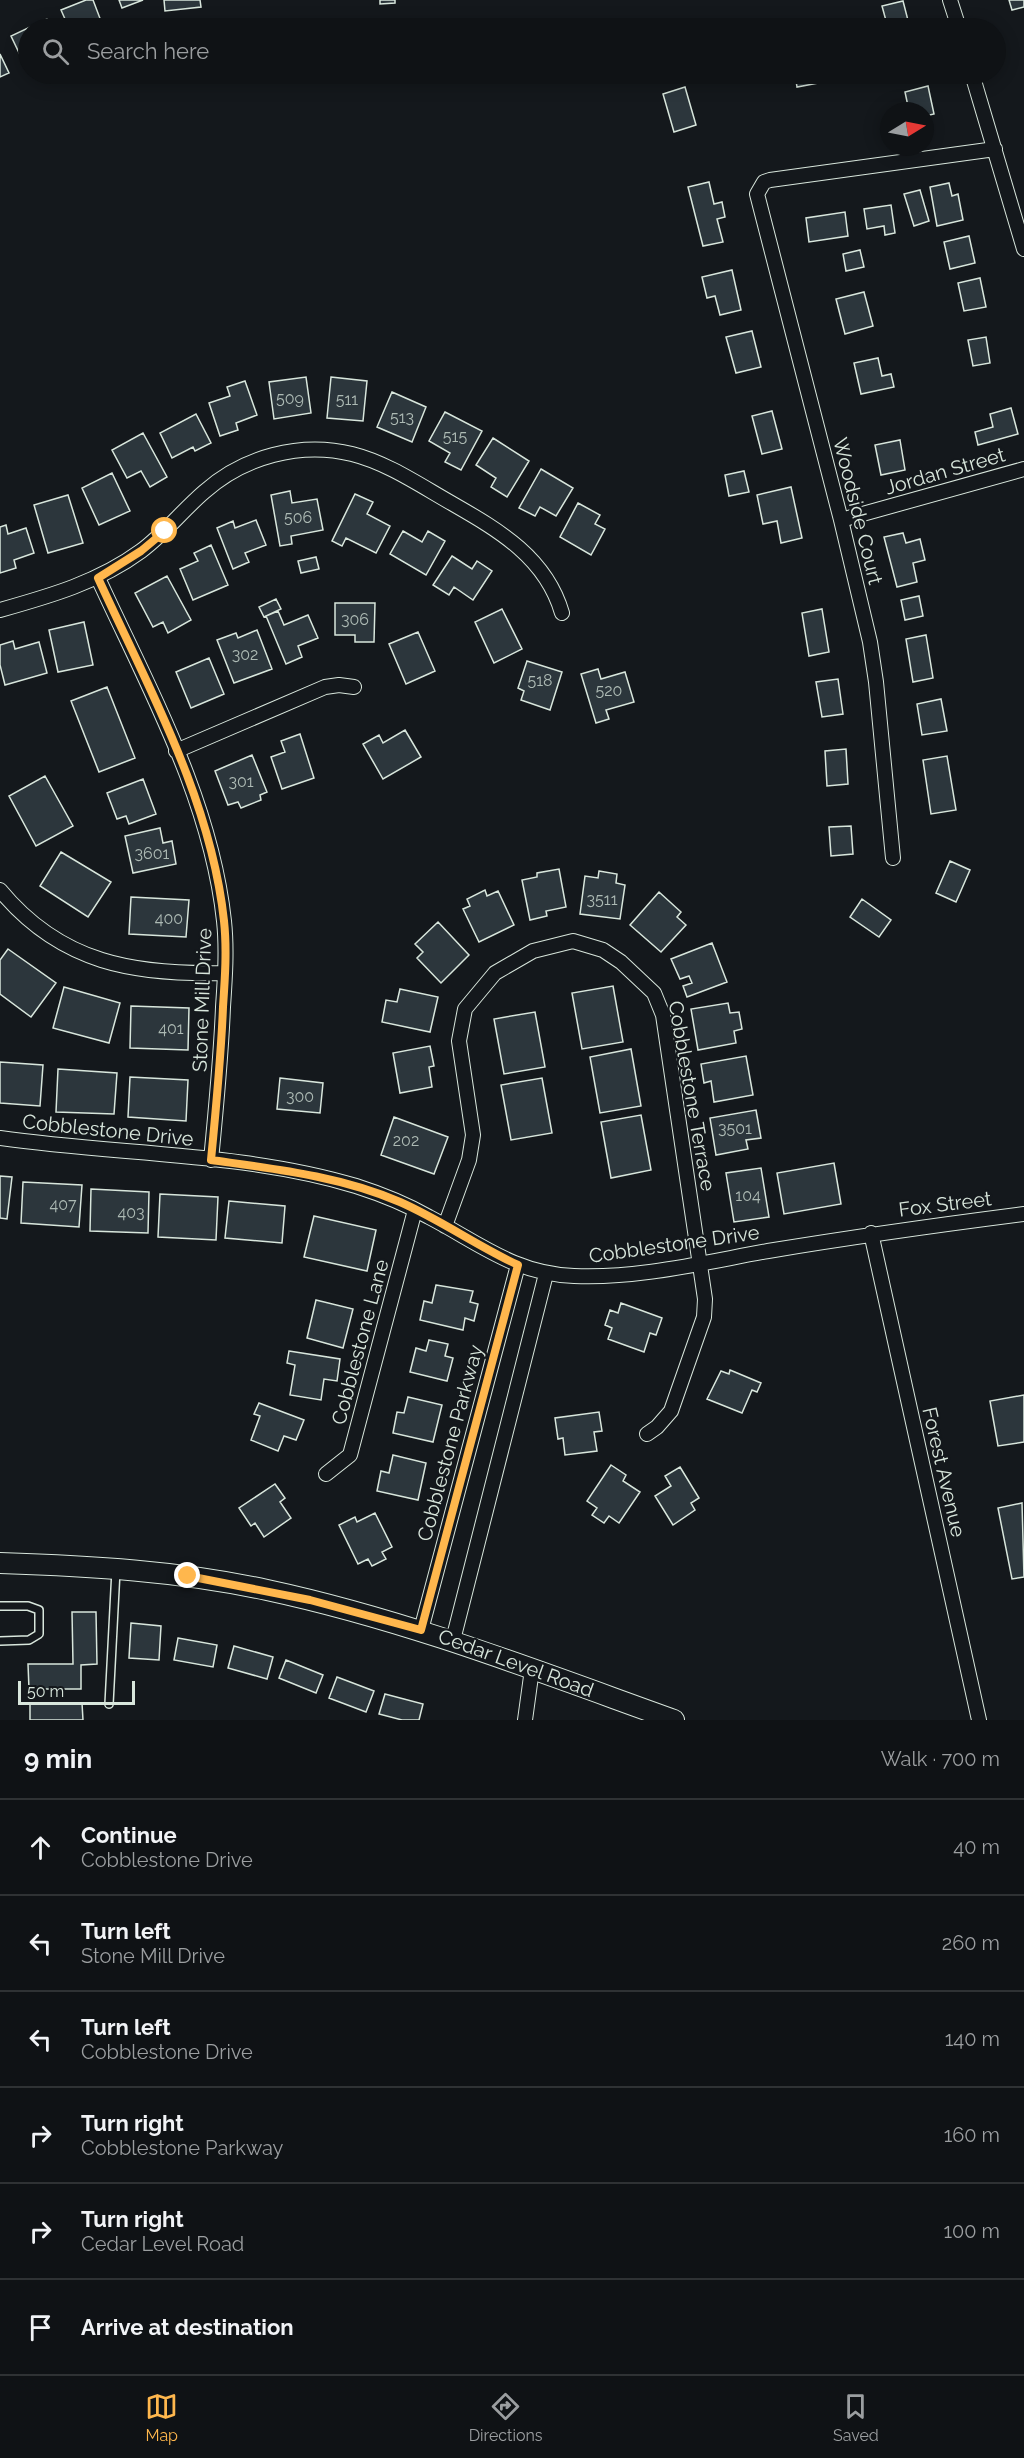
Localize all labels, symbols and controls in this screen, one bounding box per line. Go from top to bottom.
search box [18,18,1006,84]
icon: search [39,35,72,68]
text: Search here [87,38,209,64]
north arrow [880,102,934,156]
house number: 509 [276,389,304,408]
house number: 511 [336,390,358,409]
house number: 513 [390,408,414,427]
house number: 515 [443,427,467,446]
street label: Woodside Court [828,435,888,587]
street label: Jordan Street [882,442,1008,500]
house number: 506 [284,508,312,527]
route start [151,517,177,543]
house number: 306 [341,610,369,629]
house number: 302 [232,645,258,664]
house number: 518 [527,671,553,690]
house number: 520 [596,681,622,700]
house number: 301 [228,772,254,791]
house number: 3601 [135,844,170,863]
house number: 3511 [587,890,618,909]
house number: 400 [155,909,183,928]
street label: Stone Mill Drive [187,927,217,1072]
street label: Cobblestone Terrace [663,999,721,1193]
house number: 401 [158,1019,184,1038]
house number: 300 [286,1087,314,1106]
street label: Cobblestone Drive [21,1109,195,1151]
house number: 3501 [718,1119,752,1138]
house number: 202 [393,1131,419,1150]
house number: 104 [735,1186,761,1205]
street label: Fox Street [897,1186,993,1222]
house number: 407 [50,1195,77,1214]
house number: 403 [117,1203,145,1222]
street label: Cobblestone Drive [587,1220,761,1268]
street label: Cobblestone Lane [326,1257,394,1427]
street label: Cobblestone Parkway [412,1342,488,1544]
street label: Forest Avenue [917,1405,971,1539]
route end [174,1562,200,1588]
street label: Cedar Level Road [435,1624,597,1702]
scale bar [18,1678,135,1706]
text: 50 m [27,1682,64,1701]
text: 9 min [24,1744,92,1774]
text: Walk · 700 m [881,1747,1000,1771]
text: Continue [81,1822,177,1848]
icon: ahead [24,1831,57,1864]
text: 40 m [953,1835,1000,1859]
text: Cobblestone Drive [81,1848,253,1872]
text: Turn left [81,1918,171,1944]
icon: left [24,1927,57,1960]
text: 260 m [942,1931,1000,1955]
text: Stone Mill Drive [81,1944,225,1968]
text: Turn left [81,2014,171,2040]
icon: left [24,2023,57,2056]
text: 140 m [945,2027,1000,2051]
text: Cobblestone Drive [81,2040,253,2064]
text: Turn right [81,2110,184,2136]
icon: right [24,2119,57,2152]
text: 160 m [944,2123,1000,2147]
text: Cobblestone Parkway [81,2136,283,2160]
text: Turn right [81,2206,184,2232]
icon: right [24,2215,57,2248]
text: 100 m [943,2219,1000,2243]
text: Cedar Level Road [81,2232,244,2256]
icon: arrive [24,2311,57,2344]
text: Arrive at destination [81,2314,294,2340]
tab: Map [145,2390,178,2445]
tab: Directions [469,2390,543,2445]
tab: Saved [833,2390,879,2445]

